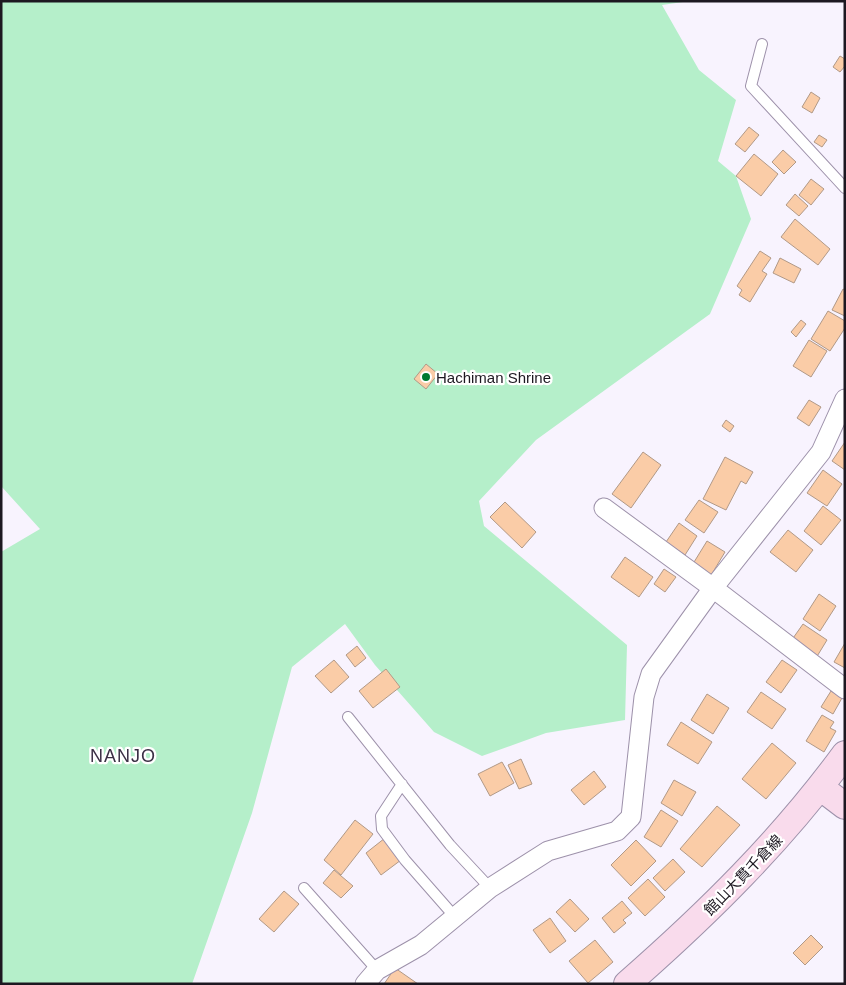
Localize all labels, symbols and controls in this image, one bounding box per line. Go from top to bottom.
place label: Hachiman Shrine [436,369,551,386]
marker: Hachiman Shrine [420,371,432,383]
district label: NANJO [90,746,156,766]
street label: 館山大貫千倉線 [700,831,786,919]

